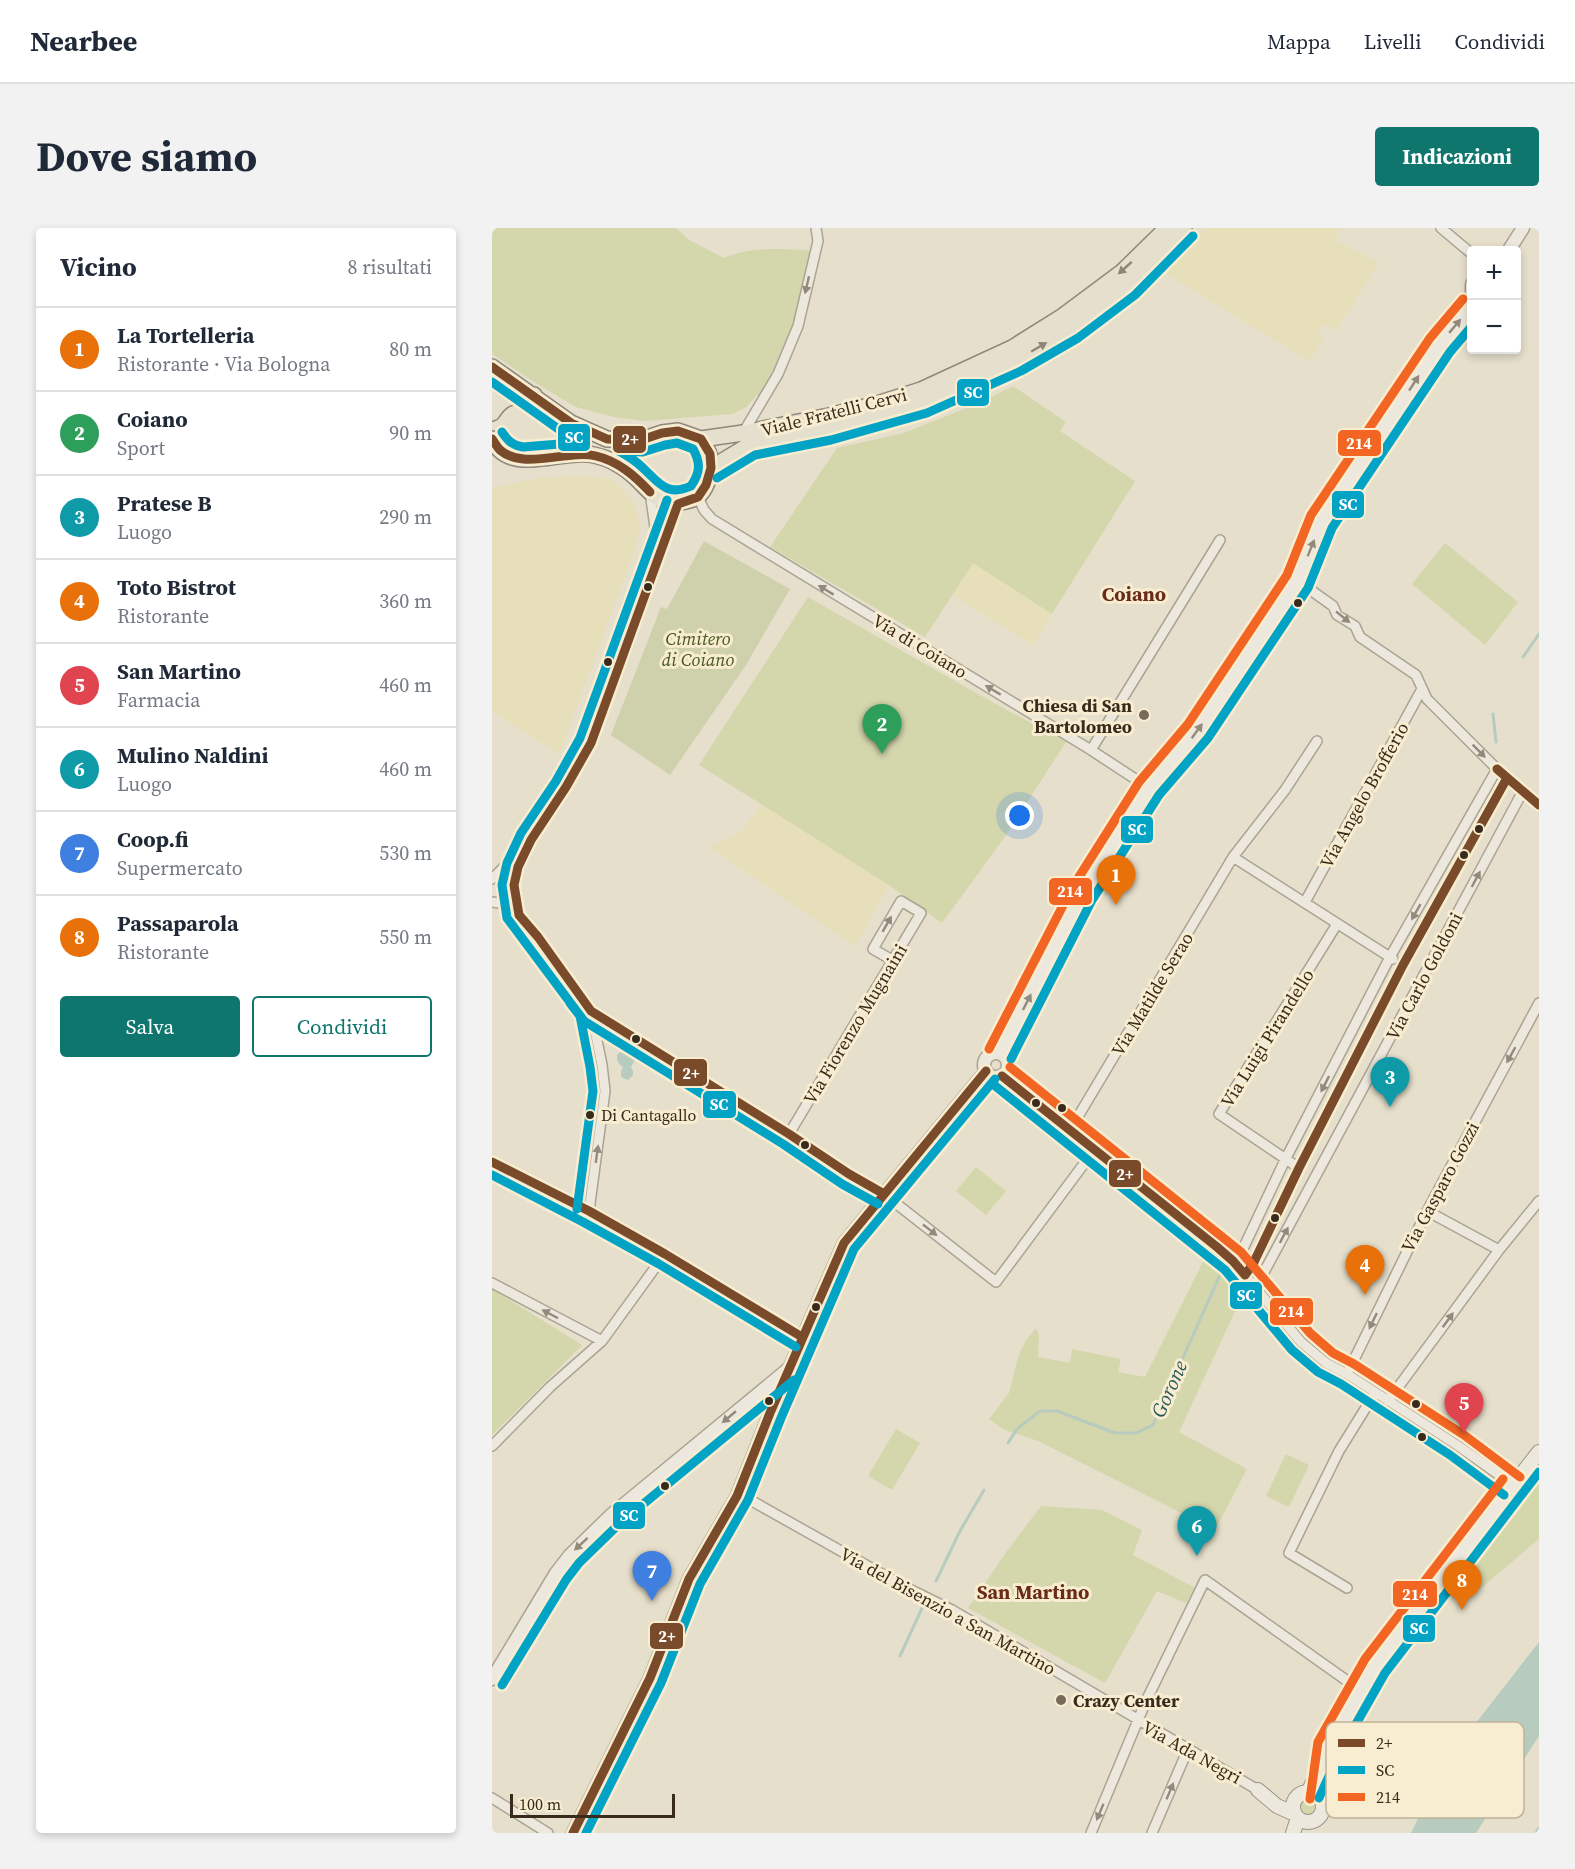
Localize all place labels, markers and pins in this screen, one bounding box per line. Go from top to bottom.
unlabelled marker [642,581,654,593]
unlabelled marker [1292,597,1304,609]
unlabelled marker [602,656,614,668]
place label: Chiesa di San Bartolomeo [1023,693,1132,739]
pin: 2 [862,704,902,754]
marker: Chiesa di San Bartolomeo [1137,708,1151,722]
unlabelled marker [1473,823,1485,835]
unlabelled marker [1458,849,1470,861]
pin: 1 [1096,856,1136,905]
unlabelled marker [630,1033,642,1045]
pin: 3 [1370,1058,1410,1107]
unlabelled marker [1030,1097,1042,1109]
unlabelled marker [1056,1102,1068,1114]
place label: Di Cantagallo [601,1104,696,1126]
marker: Di Cantagallo [584,1109,596,1121]
unlabelled marker [799,1139,811,1151]
unlabelled marker [1269,1212,1281,1224]
pin: 4 [1346,1246,1384,1295]
unlabelled marker [810,1301,822,1313]
pin: 5 [1444,1384,1484,1433]
unlabelled marker [763,1395,775,1407]
unlabelled marker [1410,1398,1422,1410]
unlabelled marker [1416,1431,1428,1443]
unlabelled marker [659,1480,671,1492]
pin: 6 [1178,1506,1216,1556]
pin: 7 [632,1552,672,1601]
pin: 8 [1442,1560,1482,1610]
place label: Crazy Center [1073,1688,1180,1713]
marker: Crazy Center [1054,1693,1068,1707]

